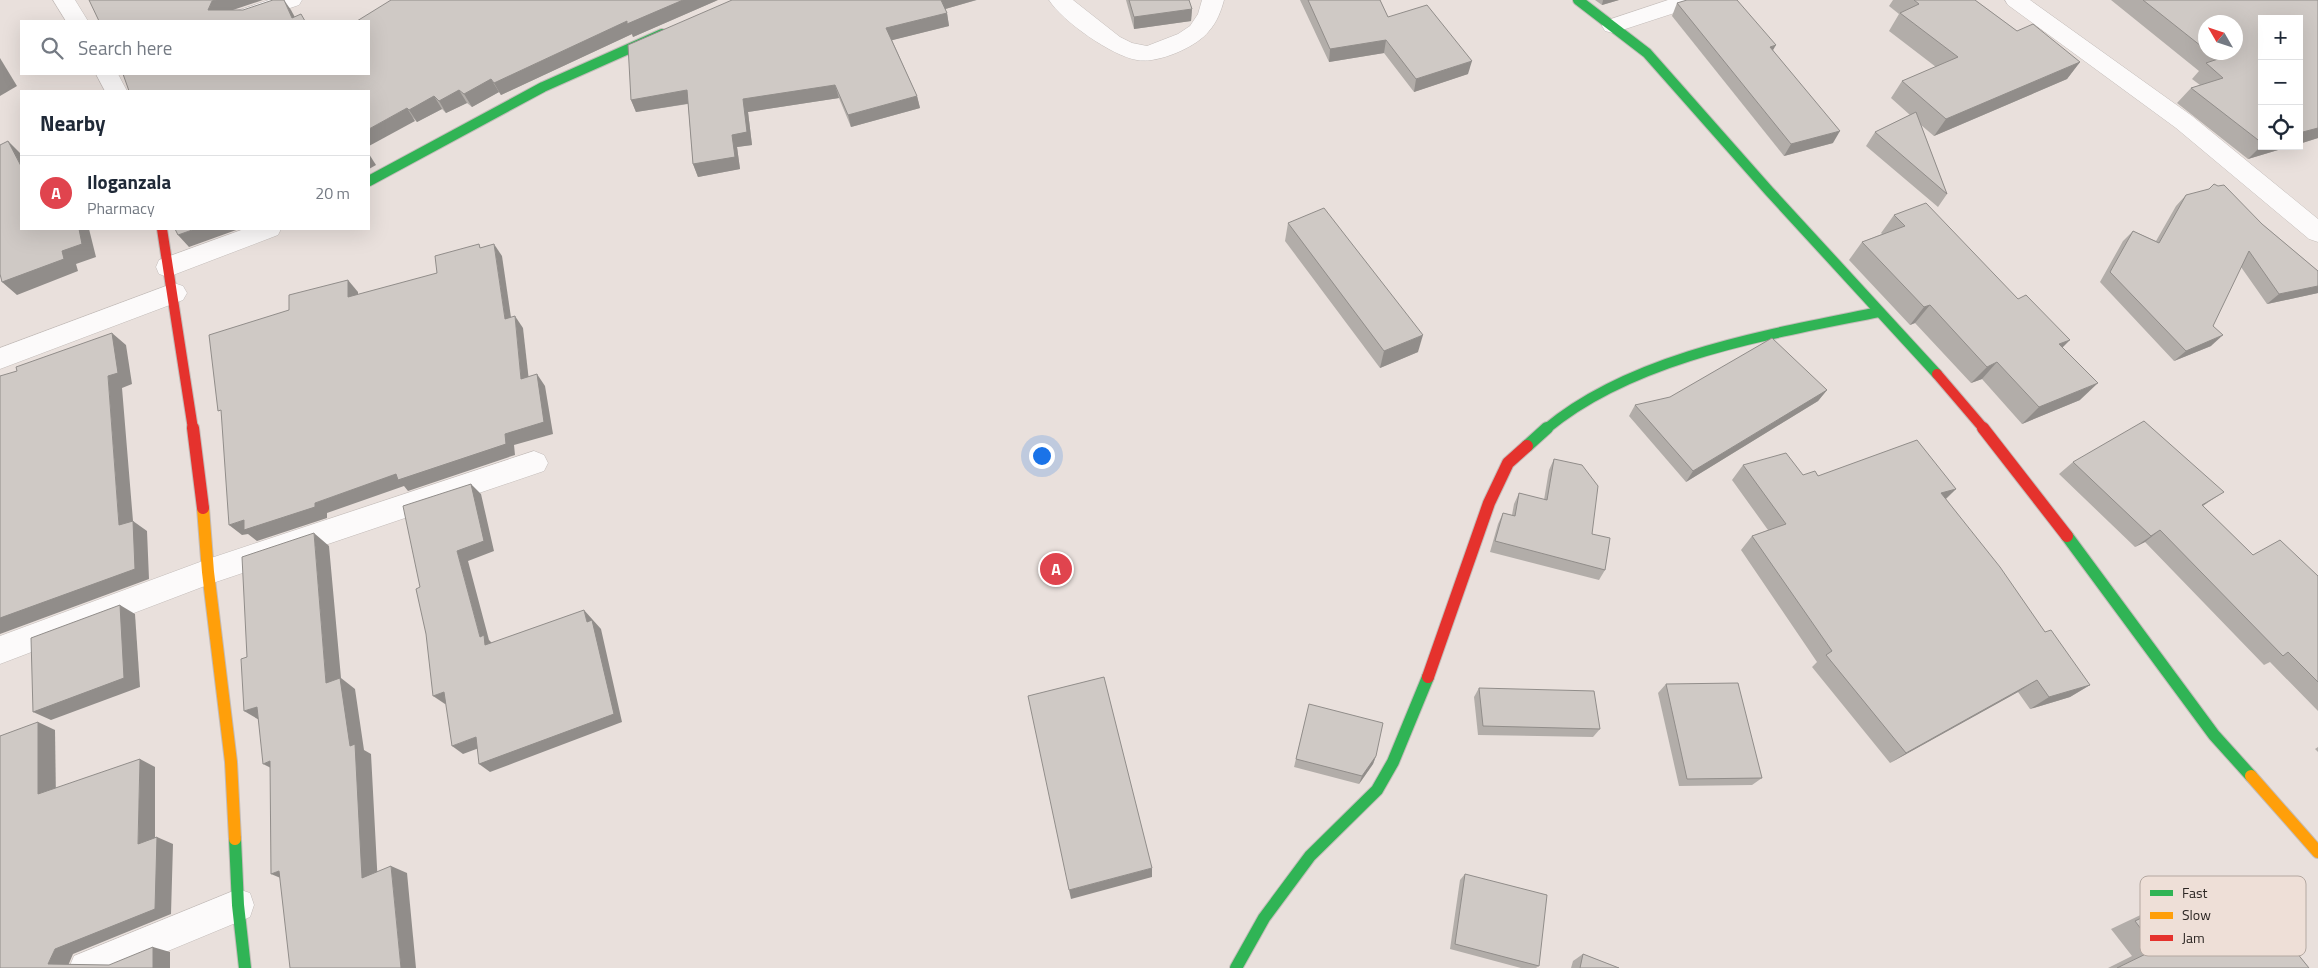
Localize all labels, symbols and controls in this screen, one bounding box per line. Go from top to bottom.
north arrow [2198,15,2243,60]
map controls [2258,15,2303,150]
button: + [2258,15,2303,60]
search box [20,20,370,75]
text: Search here [78,33,172,62]
icon: search [38,34,66,62]
button: − [2258,60,2303,105]
button: locate [2258,105,2303,150]
text: Nearby [40,107,105,139]
text: Iloganzala [87,167,171,196]
text: A [51,181,61,205]
text: 20 m [315,181,350,205]
text: Pharmacy [87,196,155,220]
your location [1029,443,1055,469]
pin: A [1040,550,1072,588]
legend [2140,876,2306,956]
text: Fast [2182,882,2207,903]
text: Slow [2182,904,2211,925]
text: Jam [2182,927,2205,948]

